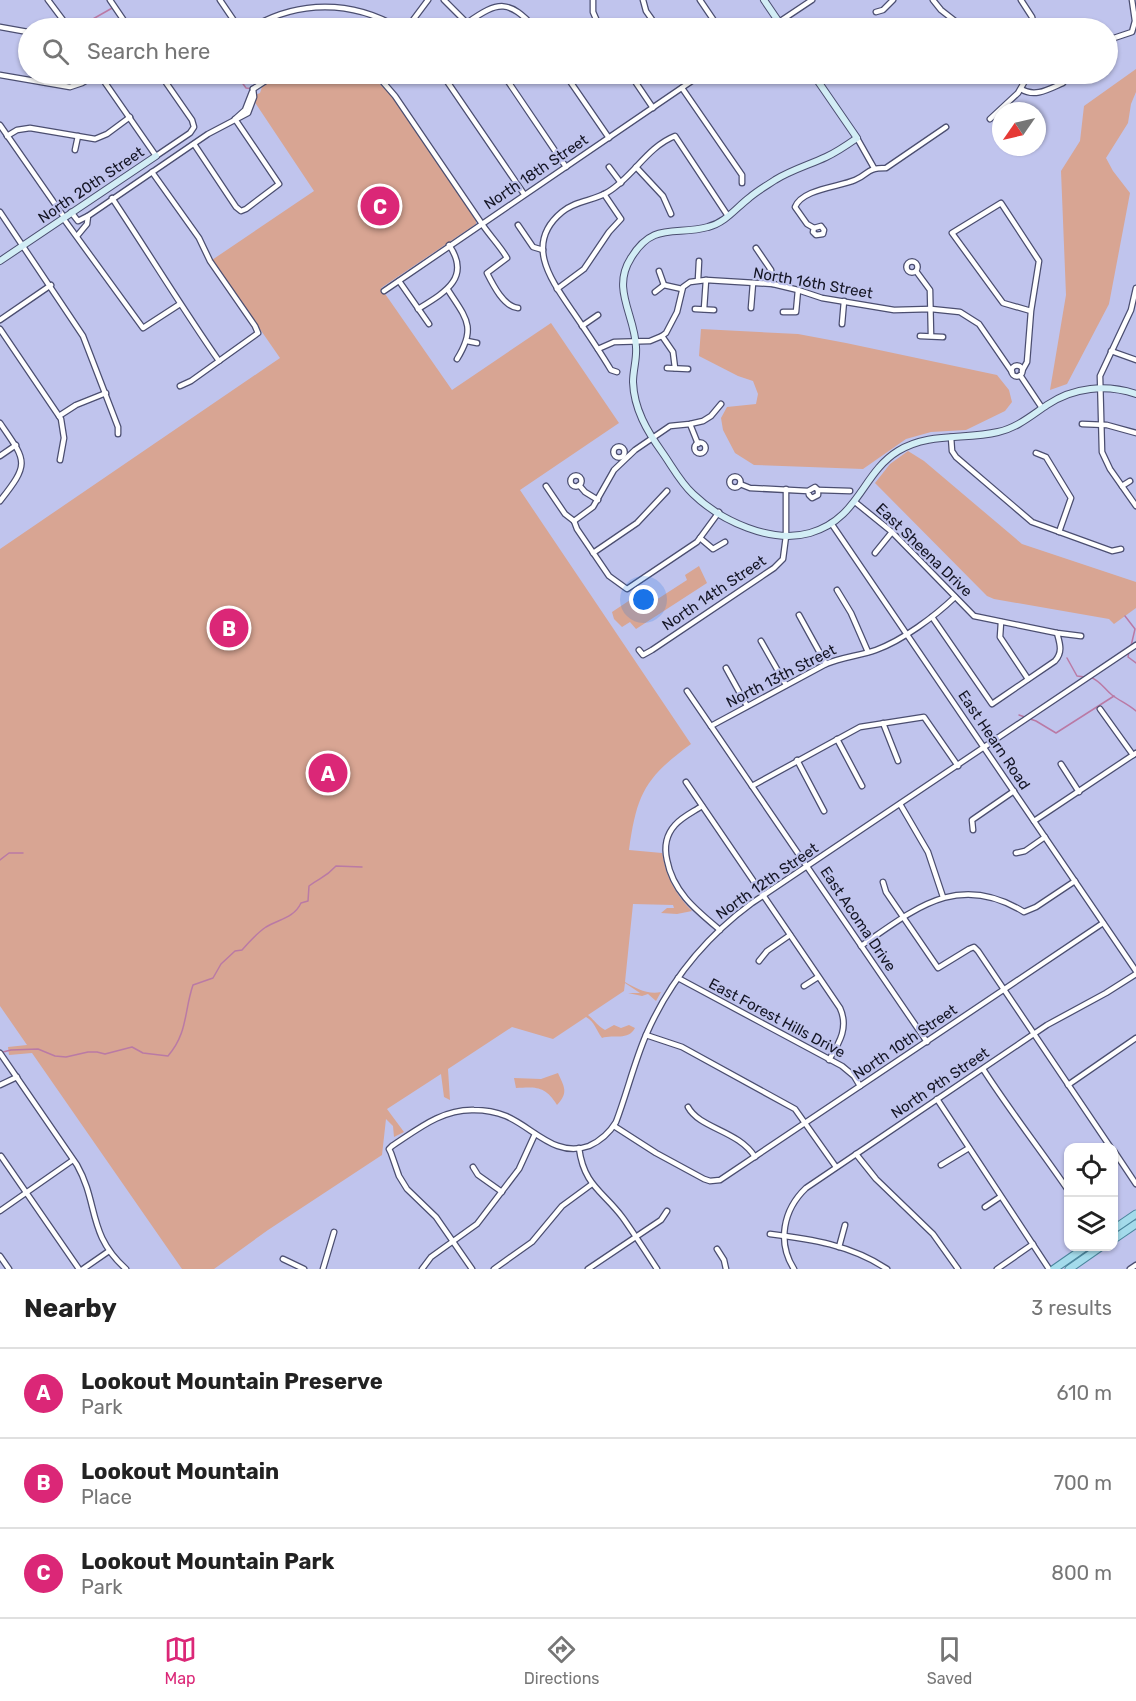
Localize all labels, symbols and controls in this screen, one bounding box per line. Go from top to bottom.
search box [18,18,1118,84]
icon: search [39,35,72,68]
text: Search here [87,38,210,65]
north arrow [992,102,1046,156]
street label: North 18th Street [481,131,591,213]
street label: North 20th Street [35,143,147,227]
pin: C [360,184,400,228]
street label: North 16th Street [752,264,874,302]
street label: East Sheena Drive [872,499,976,601]
street label: North 14th Street [659,552,769,634]
your location [629,585,658,614]
pin: B [210,606,248,650]
street label: North 13th Street [723,640,839,711]
street label: East Hearn Road [954,687,1034,793]
pin: A [308,750,348,796]
street label: North 12th Street [712,839,822,923]
street label: East Acoma Drive [816,863,900,975]
street label: East Forest Hills Drive [706,974,848,1062]
street label: North 10th Street [850,1001,960,1083]
street label: North 9th Street [888,1043,993,1122]
map controls [1064,1143,1118,1251]
button: locate [1064,1143,1118,1197]
button: layers [1064,1197,1118,1251]
text: Nearby [24,1293,117,1324]
text: 3 results [1031,1296,1112,1320]
text: Lookout Mountain Preserve [81,1368,383,1395]
text: A [36,1381,51,1405]
text: 610 m [1056,1381,1112,1405]
text: Park [81,1395,123,1419]
text: Lookout Mountain [81,1458,279,1485]
text: B [36,1471,51,1495]
text: 700 m [1054,1471,1112,1495]
text: Place [81,1485,132,1509]
text: Lookout Mountain Park [81,1548,334,1575]
text: C [36,1561,51,1585]
text: 800 m [1051,1561,1112,1585]
text: Park [81,1575,123,1599]
tab: Map [164,1633,197,1688]
tab: Directions [524,1633,600,1688]
tab: Saved [927,1633,972,1688]

